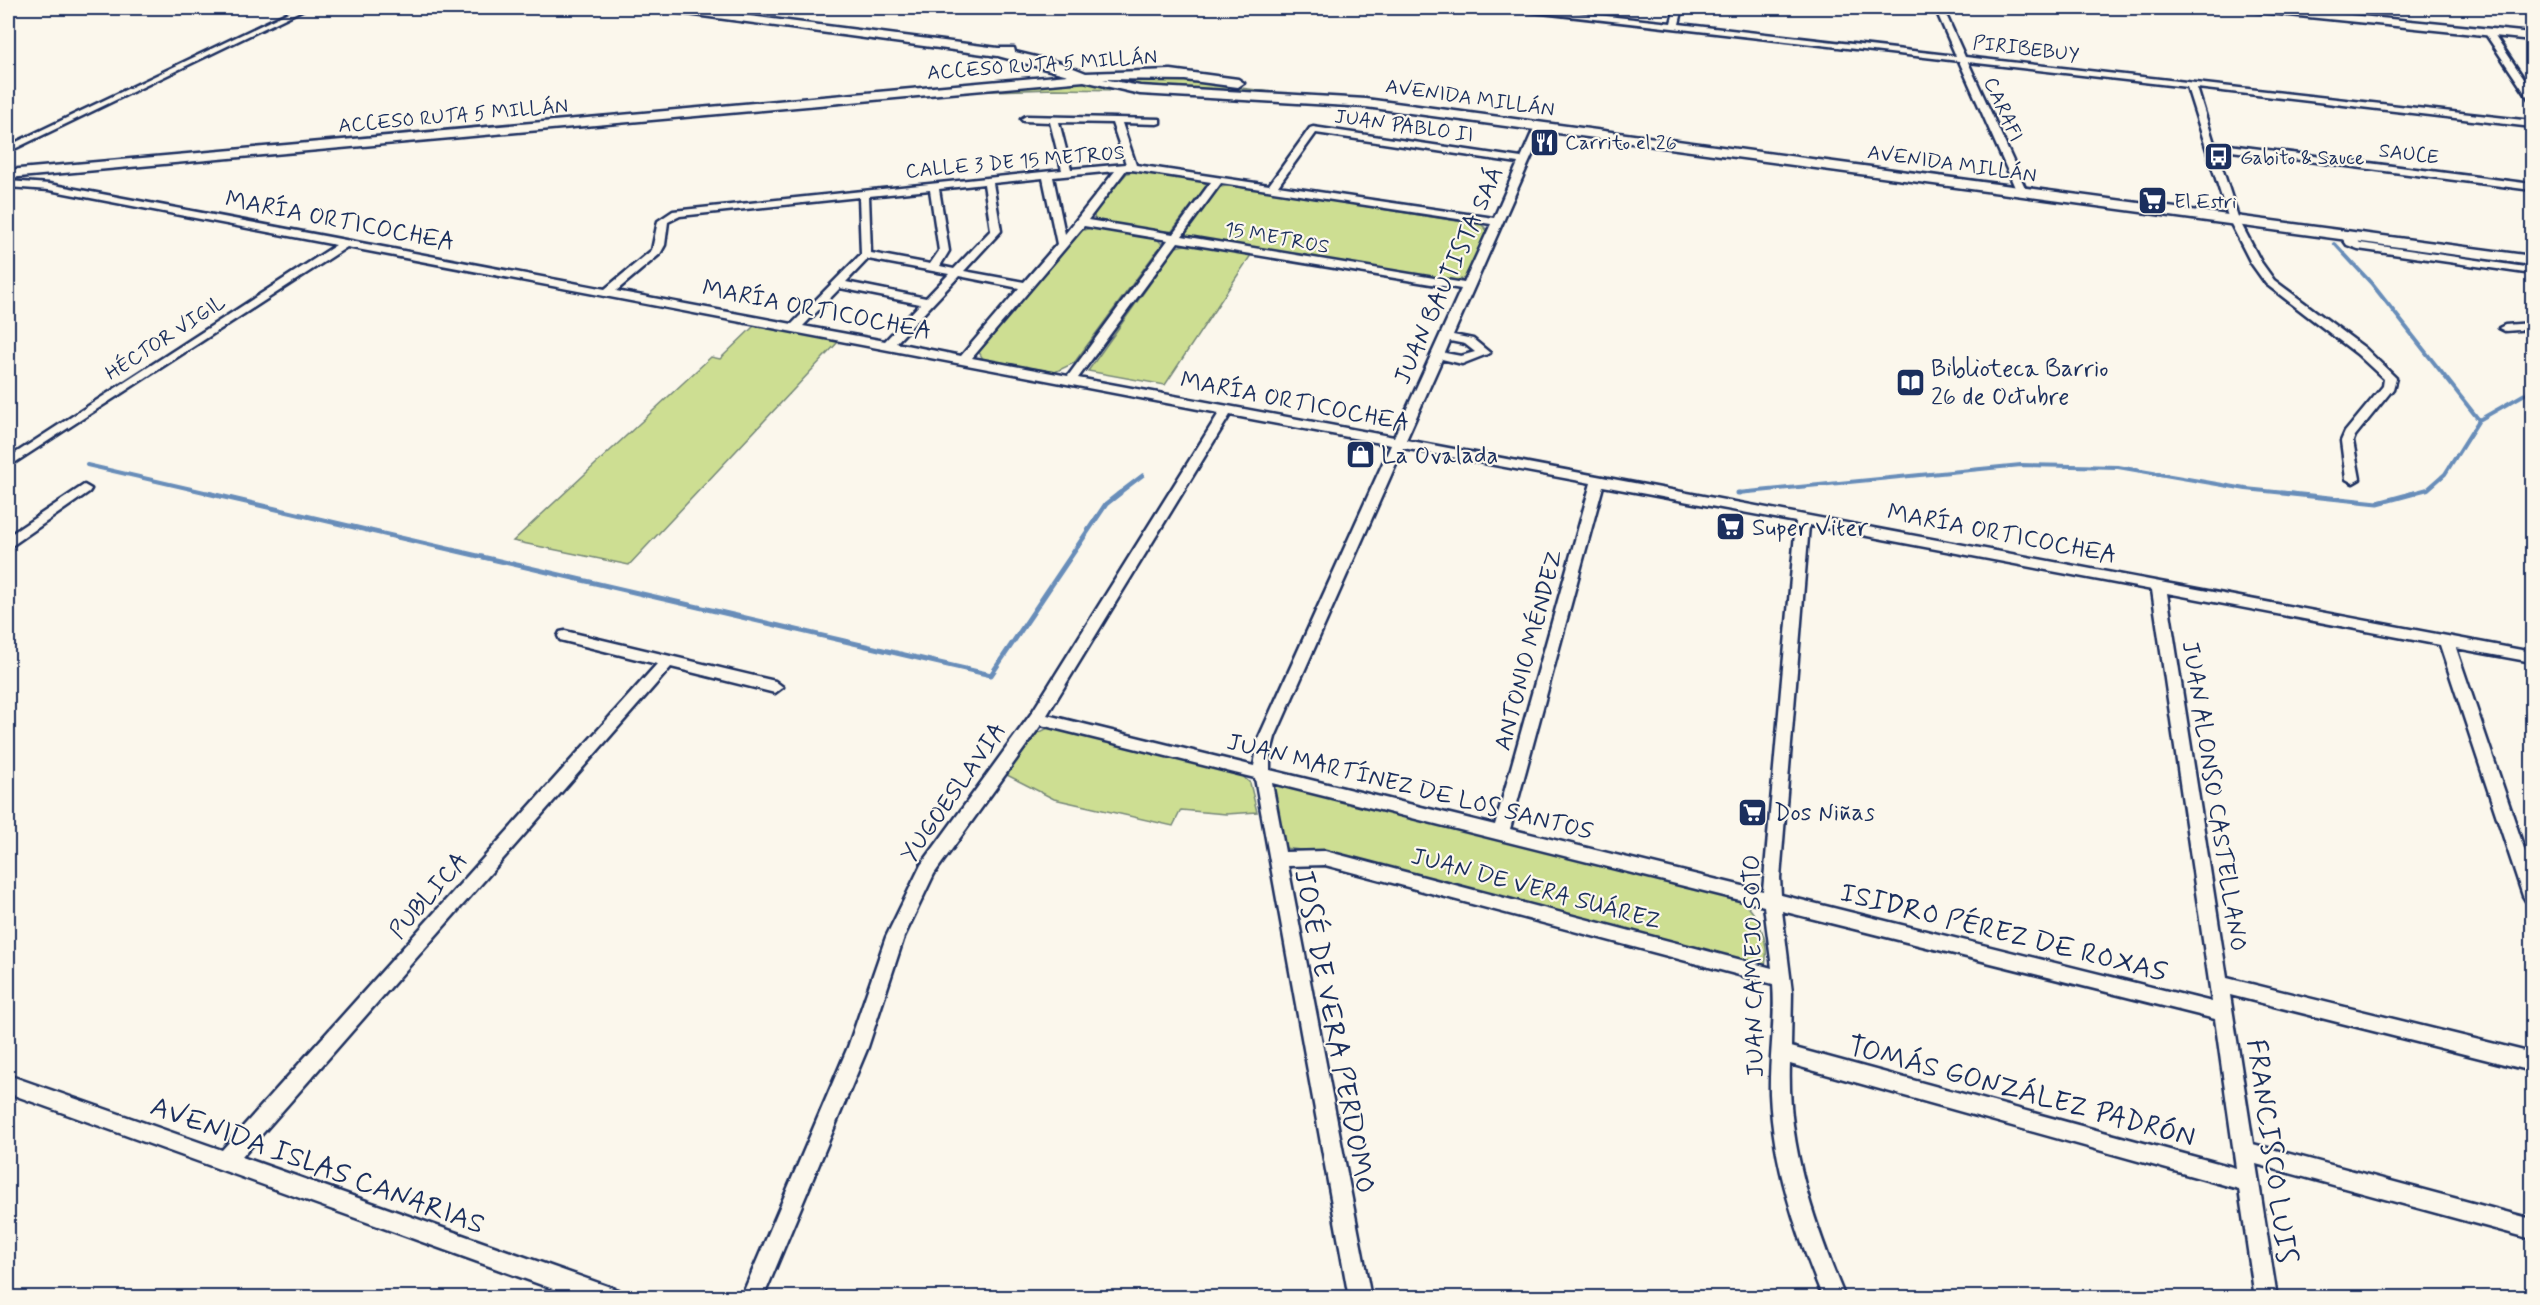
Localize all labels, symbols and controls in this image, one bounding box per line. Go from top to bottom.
street label: PIRIBEBUY [1971,30,2080,69]
street label: ACCESO RUTA 5 MILLÁN [926,44,1158,87]
street label: AVENIDA MILLÁN [1384,73,1556,124]
street label: CARAFI [1976,73,2029,146]
street label: ACCESO RUTA 5 MILLÁN [337,93,569,140]
street label: JUAN PABLO II [1333,103,1475,150]
restaurant icon: Carrito el 26 [1528,126,1560,158]
place label: Carrito el 26 [1565,130,1677,157]
street label: SAUCE [2377,137,2440,172]
street label: CALLE 3 DE 15 METROS [904,139,1126,186]
street label: AVENIDA MILLÁN [1866,139,2038,190]
bus stop icon: Gabito & Sauce [2203,141,2235,173]
place label: Gabito & Sauce [2240,145,2365,172]
street label: JUAN BAUTISTA SAÁ [1386,161,1511,389]
street label: MARÍA ORTICOCHEA [222,183,457,259]
supermarket icon: El Estri [2137,185,2169,217]
place label: El Estri [2174,189,2236,216]
street label: 15 METROS [1222,216,1331,261]
street label: MARÍA ORTICOCHEA [699,272,934,348]
street label: HÉCTOR VIGIL [100,289,231,387]
place label: Biblioteca Barrio 26 de Octubre [1931,354,2109,413]
street label: MARÍA ORTICOCHEA [1177,364,1412,440]
library icon: Biblioteca Barrio 26 de Octubre [1894,366,1926,398]
shop icon: La Ovalada [1344,439,1376,471]
place label: La Ovalada [1381,441,1498,472]
street label: MARÍA ORTICOCHEA [1884,496,2119,572]
supermarket icon: Super Viter [1715,511,1747,543]
place label: Super Viter [1752,513,1869,544]
street label: ANTONIO MÉNDEZ [1486,546,1571,754]
street label: JUAN ALONSO CASTELLANO [2174,639,2253,954]
street label: YUGOESLAVIA [894,716,1014,869]
street label: JUAN MARTÍNEZ DE LOS SANTOS [1223,726,1596,848]
supermarket icon: Dos Niñas [1737,796,1769,828]
place label: Dos Niñas [1774,798,1875,829]
street label: JUAN DE VERA SUÁREZ [1408,840,1664,938]
street label: PUBLICA [383,846,475,946]
street label: JUAN CAMEJO SOTO [1737,854,1772,1078]
street label: JOSÉ DE VERA PERDOMO [1284,866,1385,1197]
street label: ISIDRO PÉREZ DE ROXAS [1836,873,2171,992]
street label: TOMÁS GONZÁLEZ PADRÓN [1844,1027,2199,1157]
street label: FRANCISCO LUIS [2236,1037,2305,1266]
street label: AVENIDA ISLAS CANARIAS [145,1089,489,1244]

